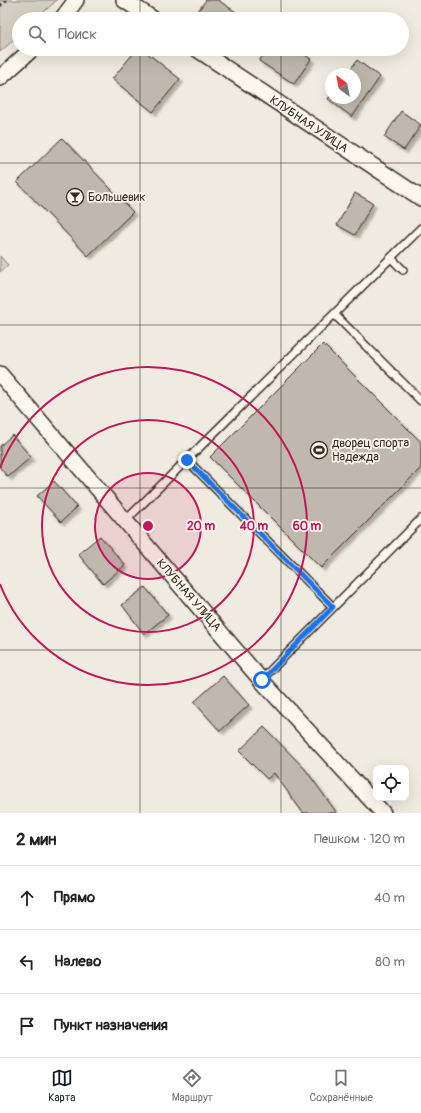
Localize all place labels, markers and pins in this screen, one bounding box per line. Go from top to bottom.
bar icon: Большевик [65,187,85,207]
place label: Большевик [88,190,145,205]
place label: дворец спорта Надежда [332,436,410,465]
sports icon: дворец спорта Надежда [309,440,329,460]
centre of rings [141,519,155,533]

